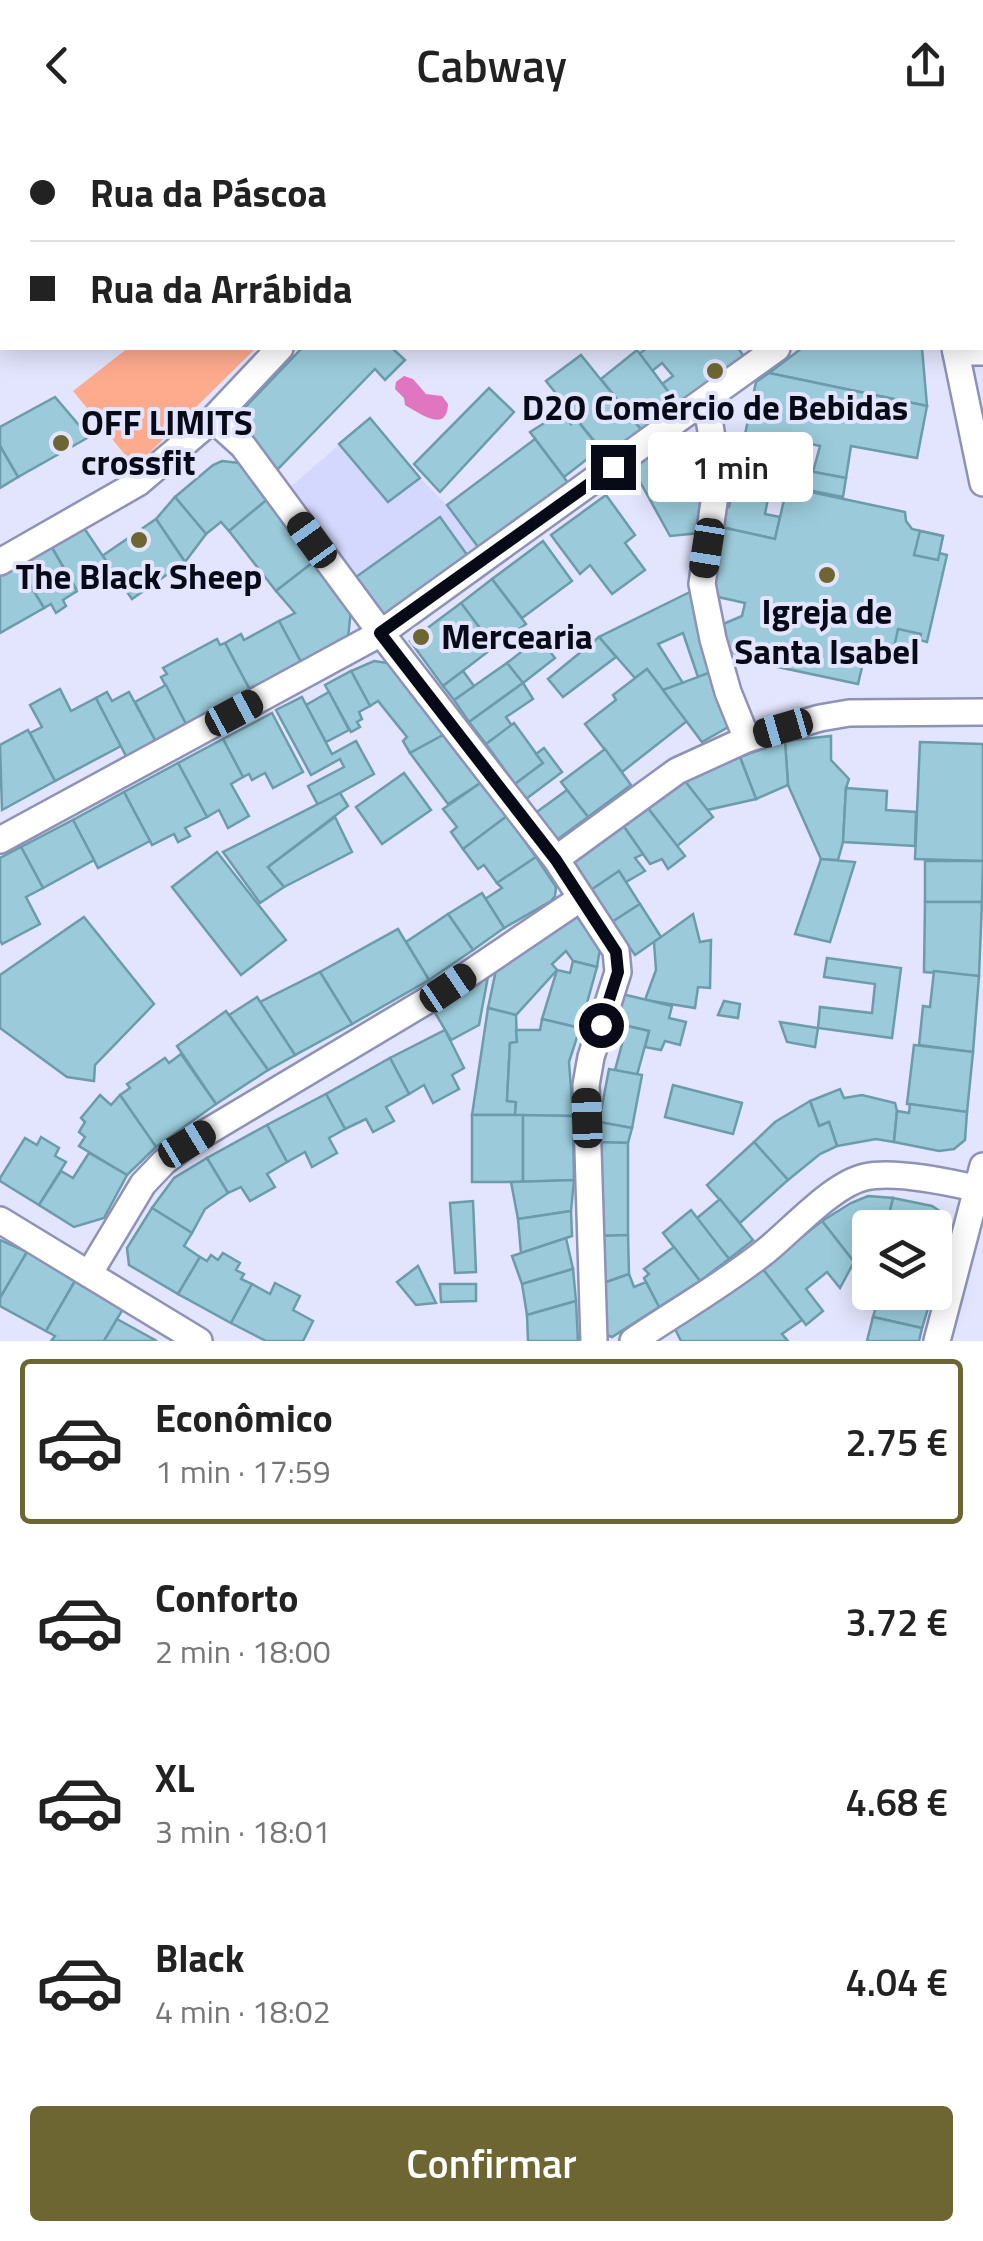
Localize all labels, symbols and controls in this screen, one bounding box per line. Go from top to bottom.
text: Cabway [416,31,567,99]
icon: back [30,38,85,93]
icon: share [898,38,953,93]
text: Rua da Páscoa [90,164,327,222]
text: Rua da Arrábida [90,260,352,318]
marker: D2O Comércio de Bebidas [704,360,726,382]
place label: D2O Comércio de Bebidas [522,380,908,434]
place label: OFF LIMITS crossfit [81,395,253,489]
marker: OFF LIMITS crossfit [50,432,72,454]
callout: 1 min [648,432,813,502]
text: 1 min [692,443,769,491]
route end [591,445,636,490]
car [282,507,342,573]
car [687,516,727,580]
marker: The Black Sheep [128,529,150,551]
place label: The Black Sheep [16,549,262,603]
marker: Igreja de Santa Isabel [816,564,838,586]
place label: Igreja de Santa Isabel [734,584,920,678]
place label: Mercearia [441,609,593,663]
marker: Mercearia [410,626,432,648]
car [200,686,268,740]
car [750,705,816,751]
car [415,959,481,1017]
route start [579,1003,624,1048]
car [571,1087,603,1149]
car [154,1116,220,1172]
map controls [852,1210,952,1310]
button: layers [852,1210,952,1310]
text: Econômico [155,1389,333,1447]
icon: car [35,1397,125,1487]
text: 2.75 € [845,1413,948,1471]
text: 1 min · 17:59 [155,1447,331,1495]
text: Conforto [155,1569,298,1627]
icon: car [35,1577,125,1667]
text: 3.72 € [845,1593,948,1651]
text: 2 min · 18:00 [155,1627,331,1675]
text: XL [155,1749,195,1807]
icon: car [35,1757,125,1847]
text: 4.68 € [845,1773,948,1831]
text: 3 min · 18:01 [155,1807,331,1855]
text: Black [155,1929,244,1987]
icon: car [35,1937,125,2027]
text: 4.04 € [845,1953,948,2011]
text: 4 min · 18:02 [155,1987,331,2035]
button: Confirmar [30,2106,953,2221]

